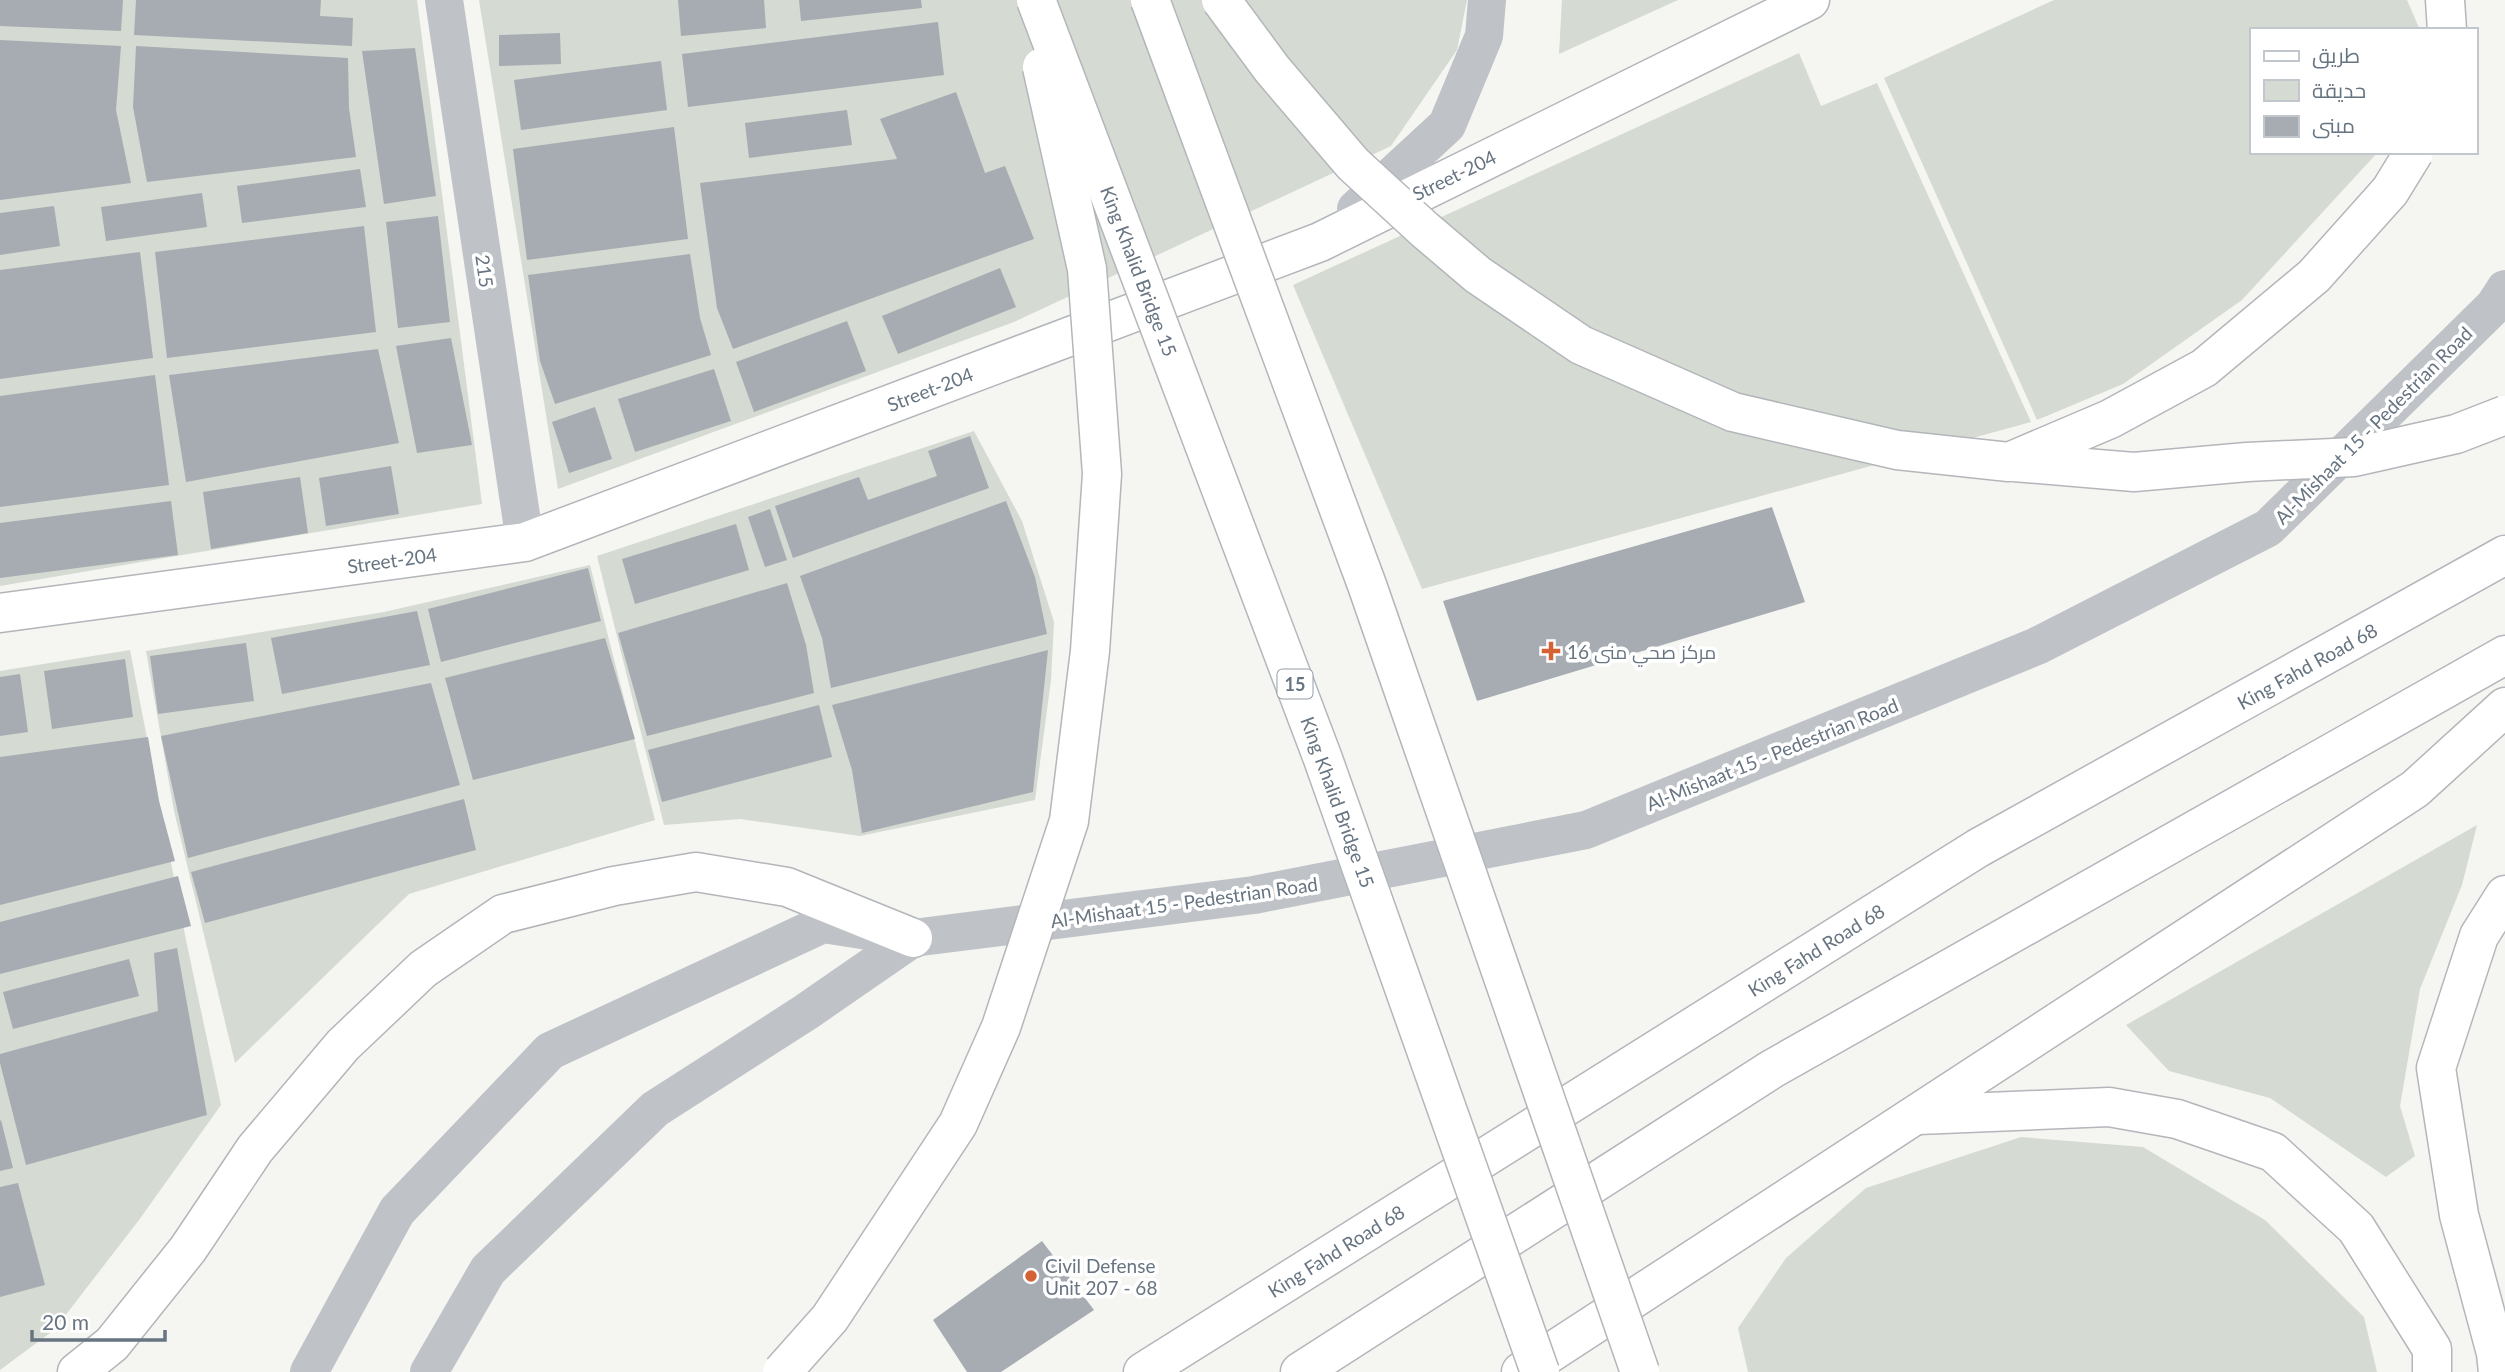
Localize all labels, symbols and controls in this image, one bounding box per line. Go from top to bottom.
legend [2250,28,2477,154]
text: طريق [2312,42,2360,69]
text: حديقة [2312,77,2366,102]
text: مبنى [2312,112,2355,139]
street label: Street-204 [1408,145,1500,205]
street label: King Khalid Bridge 15 [1096,183,1182,359]
street label: 215 [471,253,499,289]
street label: Al-Mishaat 15 - Pedestrian Road [2270,322,2476,528]
street label: Street-204 [884,362,976,416]
street label: Street-204 [346,542,438,578]
street label: King Fahd Road 68 [2233,618,2381,714]
place label: مركز صحي منى 16 [1567,640,1716,667]
marker: مركز صحي منى 16 [1541,641,1561,661]
road number: 15 [1278,670,1312,698]
street label: Al-Mishaat 15 - Pedestrian Road [1643,693,1901,815]
street label: King Khalid Bridge 15 [1296,713,1380,891]
street label: Al-Mishaat 15 - Pedestrian Road [1049,872,1319,932]
street label: King Fahd Road 68 [1744,899,1888,1001]
street label: King Fahd Road 68 [1264,1200,1408,1302]
place label: Civil Defense Unit 207 - 68 [1045,1254,1157,1299]
marker: Civil Defense Unit 207 - 68 [1023,1268,1039,1284]
scale bar [32,1298,164,1342]
text: 20 m [42,1309,89,1334]

